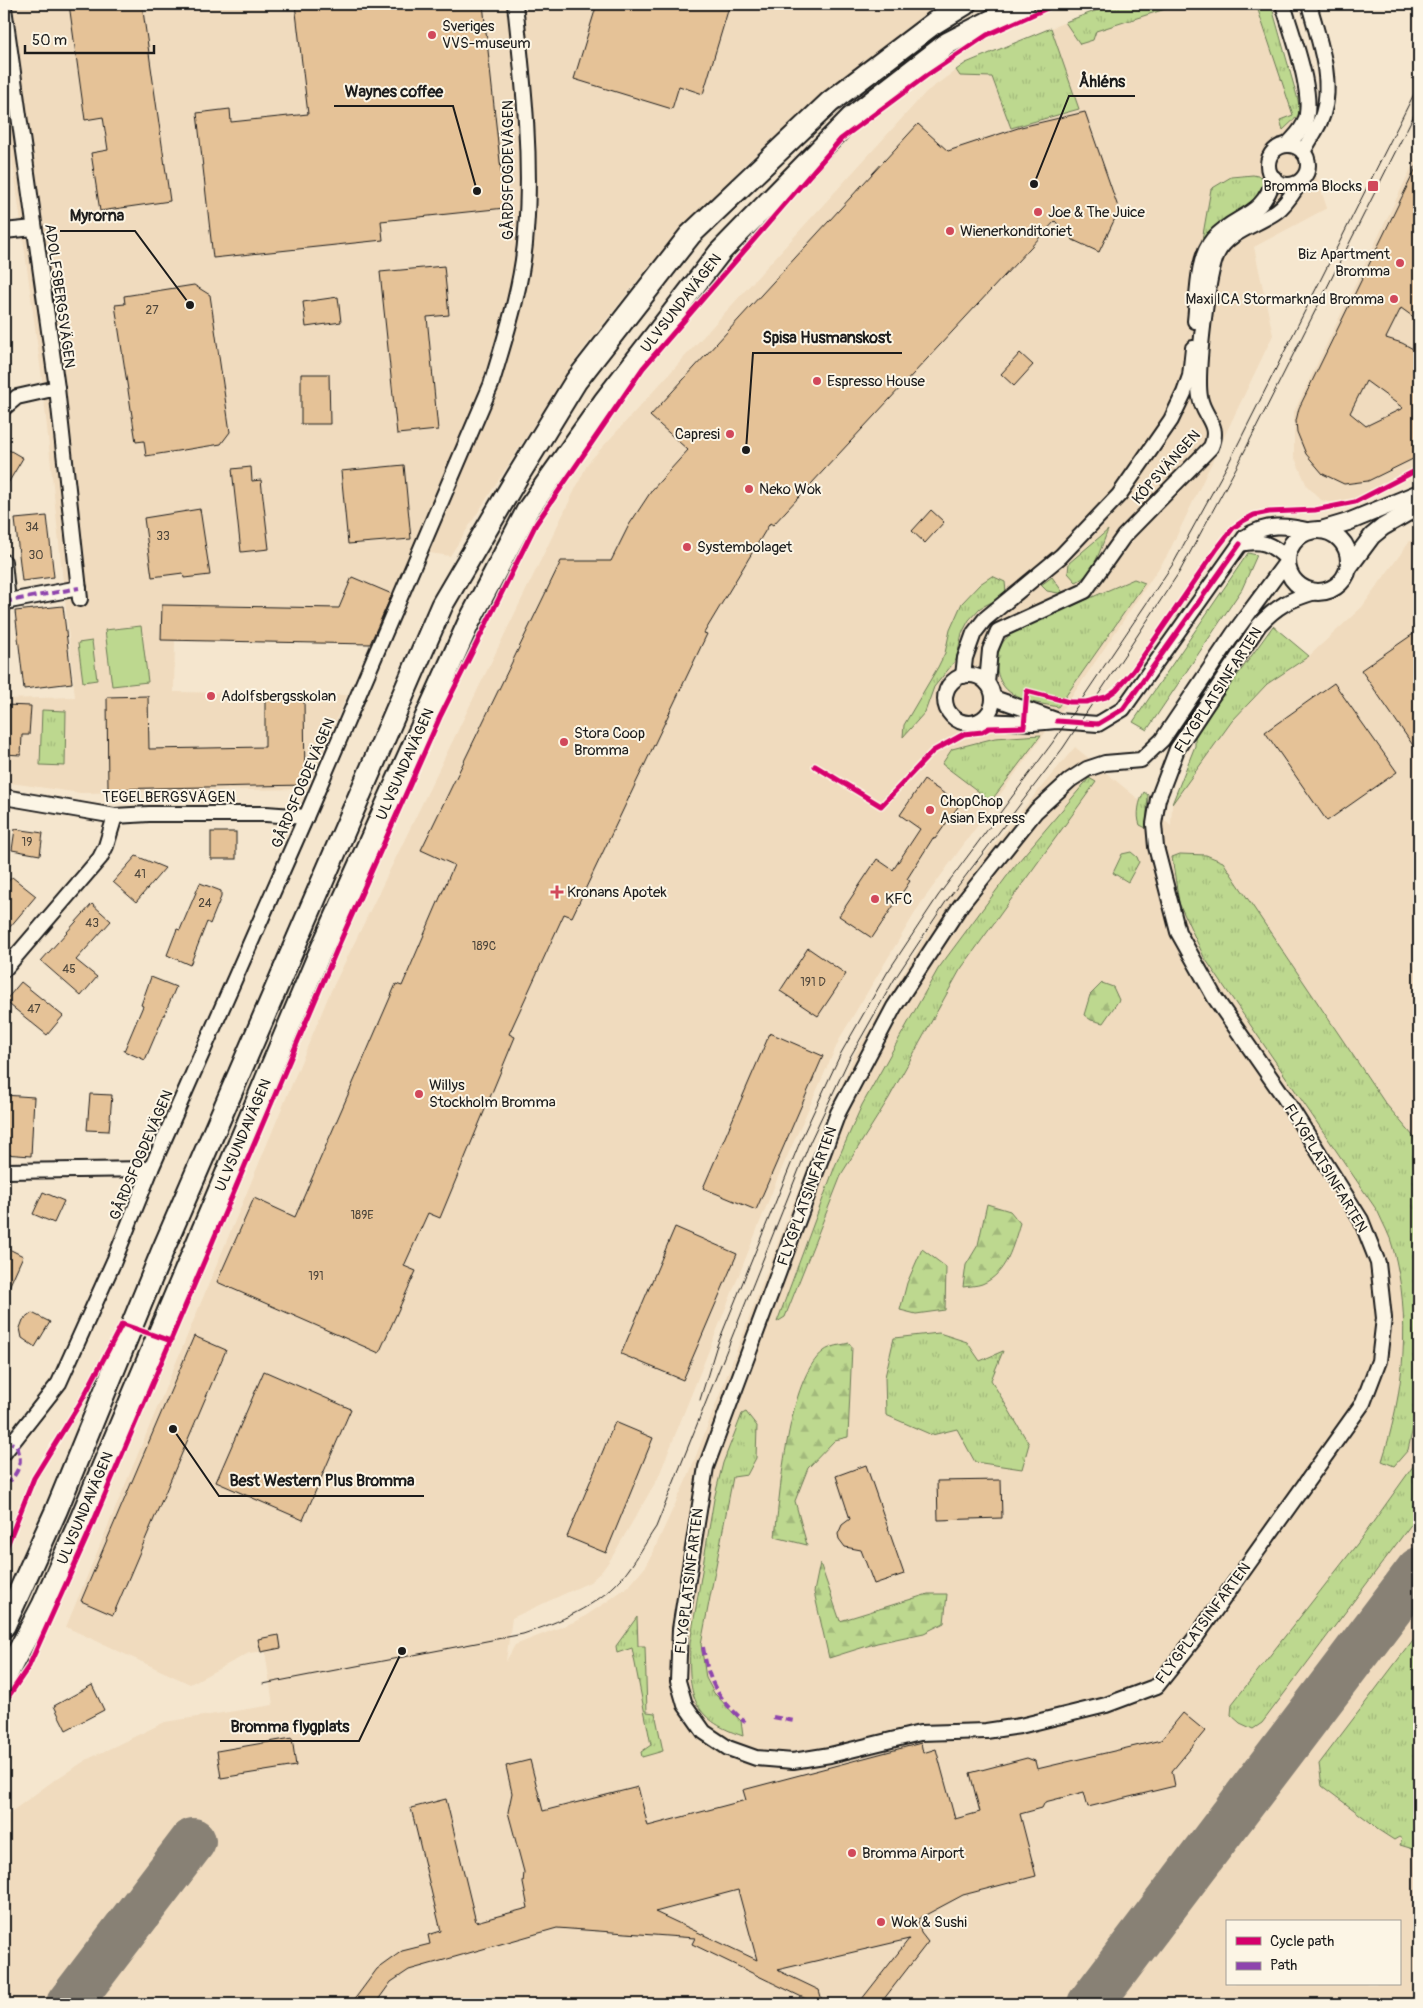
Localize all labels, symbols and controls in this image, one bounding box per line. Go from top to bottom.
place label: Sveriges VVS-museum [442,17,531,53]
scale bar [25,22,154,54]
marker: Sveriges VVS-museum [426,29,438,41]
text: 50 m [32,31,67,50]
callout: Åhléns [1069,65,1135,96]
text: Åhléns [1079,71,1126,92]
callout: Waynes coffee [334,75,453,106]
text: Waynes coffee [345,82,444,102]
street label: GÅRDSFOGDEVÄGEN [498,100,518,240]
place label: Bromma Blocks [1263,177,1362,196]
marker: Bromma Blocks [1366,179,1380,193]
callout: Myrorna [60,200,135,231]
place label: Joe & The Juice [1048,203,1146,222]
text: Myrorna [70,206,125,226]
marker: Joe & The Juice [1032,206,1044,218]
place label: Wienerkonditoriet [960,222,1073,241]
street label: ADOLFSBERGSVÄGEN [40,223,79,370]
marker: Wienerkonditoriet [944,225,956,237]
place label: Biz Apartment Bromma [1298,245,1391,281]
street label: ULVSUNDAVÄGEN [637,250,726,357]
marker: Biz Apartment Bromma [1394,257,1406,269]
place label: Maxi ICA Stormarknad Bromma [1185,290,1384,309]
marker: Maxi ICA Stormarknad Bromma [1388,293,1400,305]
house number: 27 [145,303,159,318]
callout: Spisa Husmanskost [753,322,902,353]
text: Spisa Husmanskost [762,328,892,348]
place label: Espresso House [827,372,926,391]
marker: Espresso House [811,375,823,387]
place label: Capresi [675,425,720,444]
street label: KÖPSVÄNGEN [1128,426,1205,508]
marker: Capresi [724,428,736,440]
place label: Neko Wok [759,480,822,499]
marker: Neko Wok [743,483,755,495]
house number: 34 [25,520,39,535]
house number: 33 [156,529,170,544]
place label: Systembolaget [697,538,793,557]
marker: Systembolaget [681,541,693,553]
house number: 30 [29,548,43,563]
street label: FLYGPLATSINFARTEN [1170,624,1266,757]
place label: Adolfsbergsskolan [221,687,336,706]
marker: Adolfsbergsskolan [205,690,217,702]
street label: ULVSUNDAVÄGEN [372,705,439,823]
street label: GÅRDSFOGDEVÄGEN [266,715,340,851]
place label: Stora Coop Bromma [574,724,645,760]
marker: Stora Coop Bromma [558,736,570,748]
street label: TEGELBERGSVÄGEN [102,788,236,807]
place label: ChopChop Asian Express [940,792,1025,828]
marker: ChopChop Asian Express [924,804,936,816]
house number: 19 [22,835,32,850]
house number: 41 [134,867,146,882]
place label: Kronans Apotek [567,883,667,902]
marker: Kronans Apotek [551,886,563,898]
place label: KFC [885,890,912,909]
marker: KFC [869,893,881,905]
house number: 24 [198,896,212,911]
house number: 43 [85,916,99,931]
house number: 189C [472,939,496,954]
house number: 45 [62,962,76,977]
house number: 191 D [800,975,826,990]
house number: 47 [27,1002,41,1017]
street label: ULVSUNDAVÄGEN [211,1076,276,1194]
place label: Willys Stockholm Bromma [429,1076,556,1112]
street label: GÅRDSFOGDEVÄGEN [104,1087,178,1223]
marker: Willys Stockholm Bromma [413,1088,425,1100]
street label: FLYGPLATSINFARTEN [1280,1100,1372,1236]
street label: FLYGPLATSINFARTEN [773,1124,842,1268]
house number: 189E [350,1208,374,1223]
house number: 191 [308,1269,324,1284]
street label: ULVSUNDAVÄGEN [53,1449,118,1567]
callout: Best Western Plus Bromma [219,1465,424,1496]
text: Best Western Plus Bromma [229,1471,415,1491]
street label: FLYGPLATSINFARTEN [671,1507,708,1655]
street label: FLYGPLATSINFARTEN [1152,1559,1255,1688]
callout: Bromma flygplats [220,1710,359,1741]
text: Bromma flygplats [231,1717,350,1737]
place label: Bromma Airport [862,1844,965,1863]
marker: Bromma Airport [846,1847,858,1859]
place label: Wok & Sushi [891,1913,967,1932]
marker: Wok & Sushi [875,1916,887,1928]
legend [1226,1920,1400,1986]
text: Cycle path [1270,1932,1334,1951]
text: Path [1270,1956,1297,1975]

